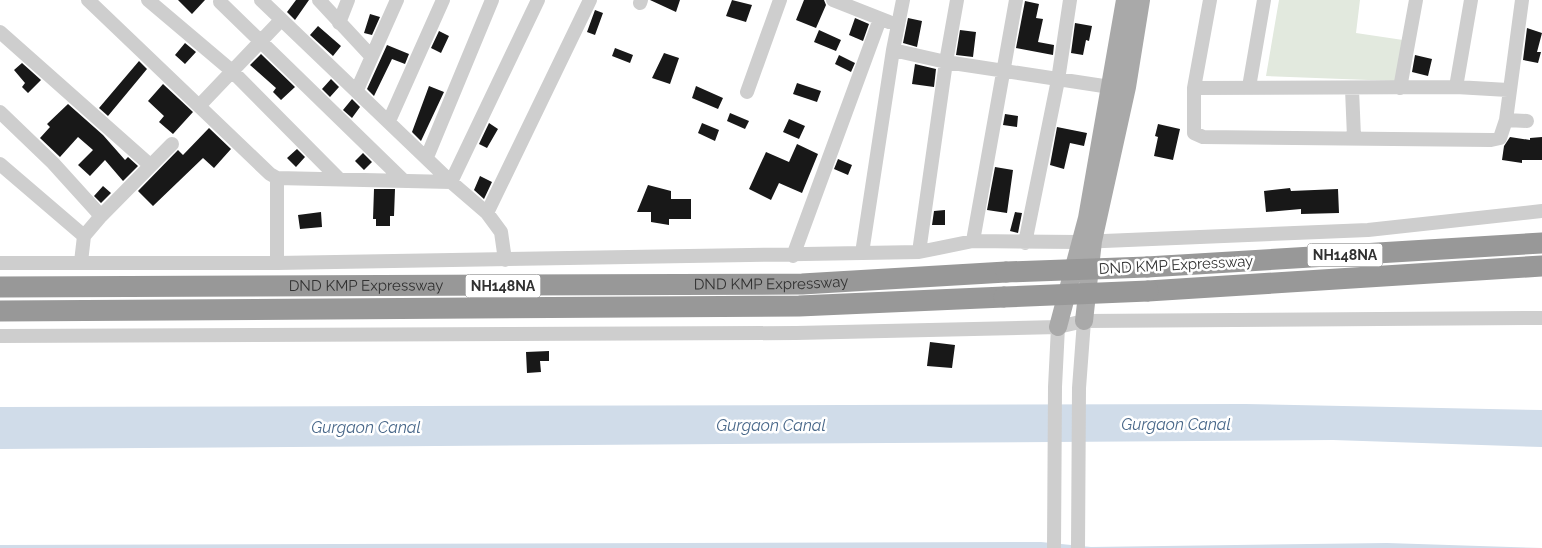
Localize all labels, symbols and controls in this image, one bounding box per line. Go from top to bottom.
road number: NH148NA [1308,244,1382,266]
street label: DND KMP Expressway [1098,252,1254,278]
street label: DND KMP Expressway [694,272,849,293]
road number: NH148NA [466,274,540,298]
street label: DND KMP Expressway [289,276,443,295]
water label: Gurgaon Canal [1121,415,1231,434]
water label: Gurgaon Canal [716,416,826,435]
water label: Gurgaon Canal [311,418,421,437]

